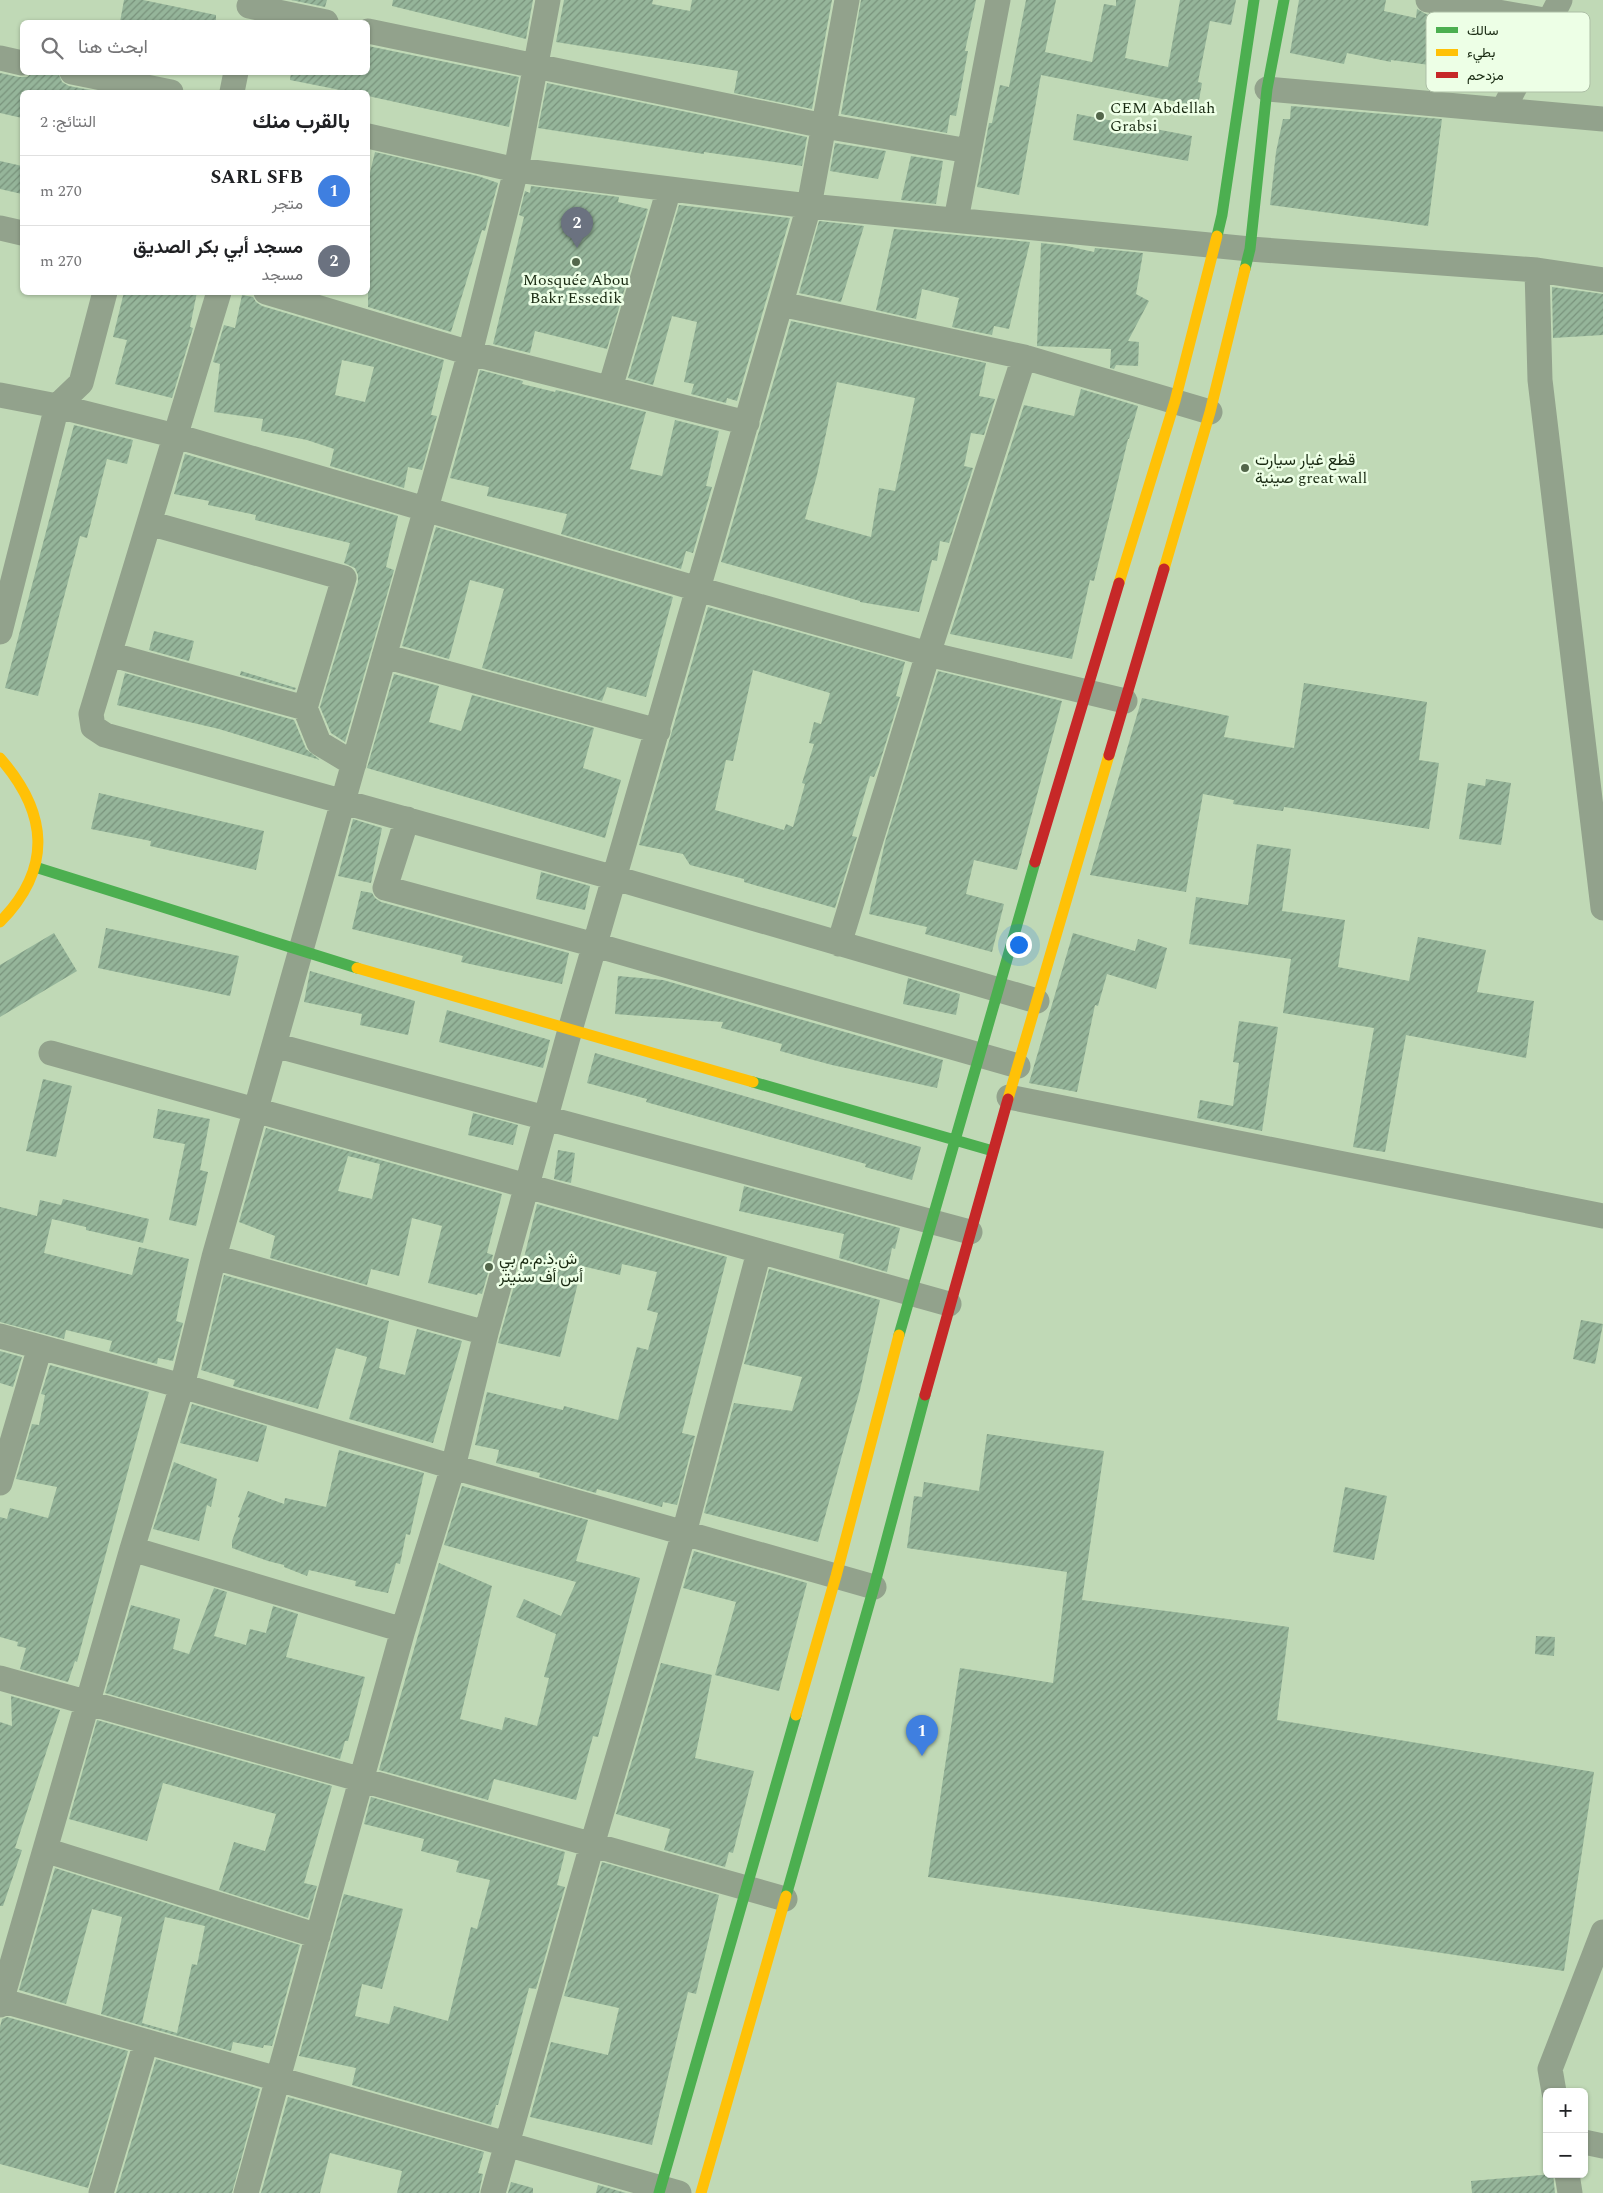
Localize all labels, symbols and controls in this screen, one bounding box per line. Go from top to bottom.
legend [1426,12,1590,92]
search box [20,20,370,75]
text: سالك [1467,20,1498,41]
text: ابحث هنا [78,33,148,62]
icon: search [38,34,66,62]
text: بطيء [1467,42,1495,64]
text: مزدحم [1467,65,1504,86]
place label: CEM Abdellah Grabsi [1110,96,1215,138]
text: بالقرب منك [253,106,350,138]
text: النتائج: 2 [40,110,96,134]
marker: CEM Abdellah Grabsi [1094,110,1106,122]
text: SARL SFB [210,163,303,192]
text: 270 m [40,179,82,203]
text: 1 [330,179,339,203]
text: متجر [272,192,303,216]
pin: 2 [561,207,593,248]
text: مسجد أبي بكر الصديق [133,233,303,262]
text: 270 m [40,249,82,273]
text: 2 [330,249,339,273]
marker: Mosquée Abou Bakr Essedik [570,256,582,268]
text: مسجد [262,263,303,287]
place label: Mosquée Abou Bakr Essedik [523,268,629,310]
place label: قطع غيار سيارت صينية great wall [1255,448,1367,490]
marker: قطع غيار سيارت صينية great wall [1239,462,1251,474]
your location [1006,932,1032,958]
place label: ش.ذ.م.م بي أس أف سنيتر [498,1247,583,1289]
marker: ش.ذ.م.م بي أس أف سنيتر [483,1261,495,1273]
pin: 1 [906,1715,938,1756]
map controls [1543,2088,1588,2178]
button: + [1543,2088,1588,2133]
button: − [1543,2133,1588,2178]

